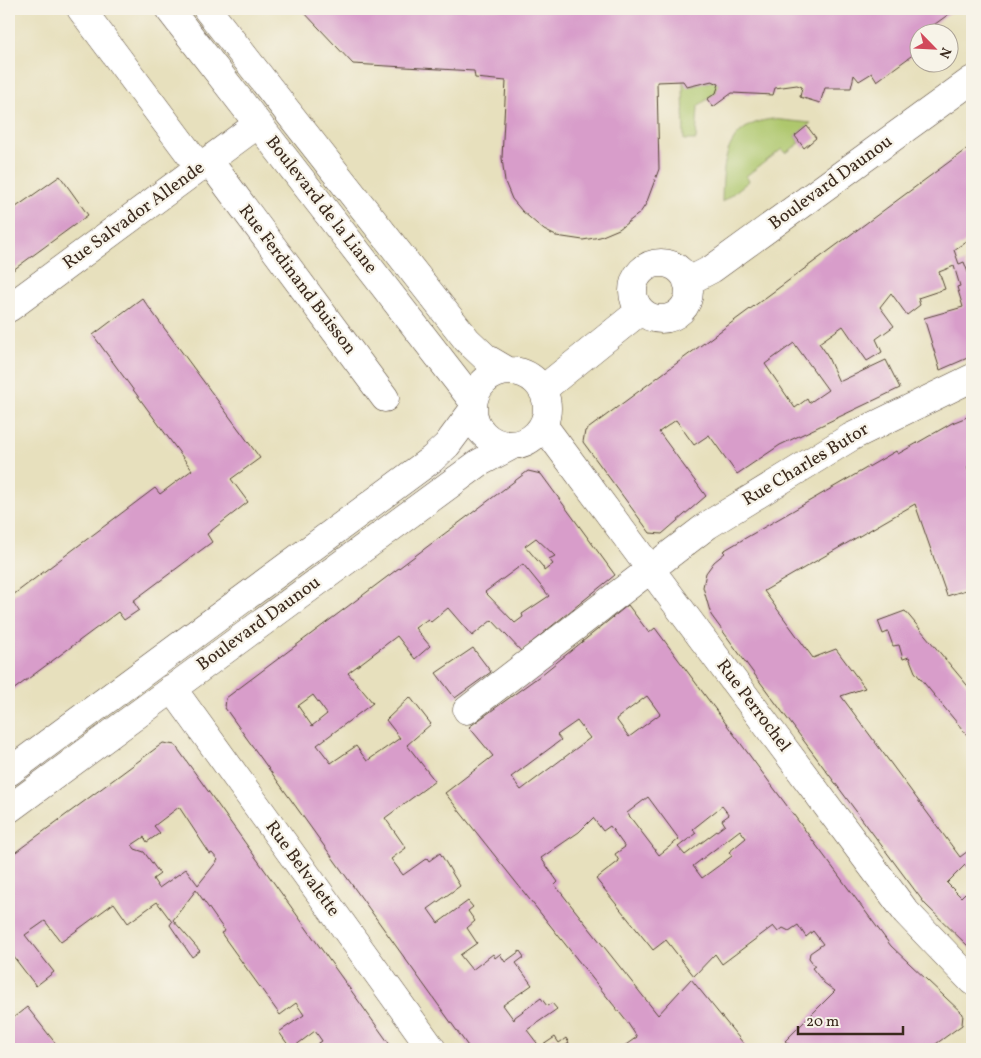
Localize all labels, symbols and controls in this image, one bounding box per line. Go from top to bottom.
north arrow [908,22,958,72]
text: N [934,44,955,61]
street label: Boulevard Daunou [764,130,898,236]
street label: Boulevard de la Liane [259,131,383,279]
street label: Rue Salvador Allende [58,156,210,276]
street label: Rue Ferdinand Buisson [232,200,362,360]
street label: Rue Charles Butor [738,417,874,513]
street label: Boulevard Daunou [192,571,326,677]
street label: Rue Perrochel [710,655,796,757]
street label: Rue Belvalette [259,816,345,922]
scale bar [798,1003,904,1035]
text: 20 m [806,1012,839,1033]

